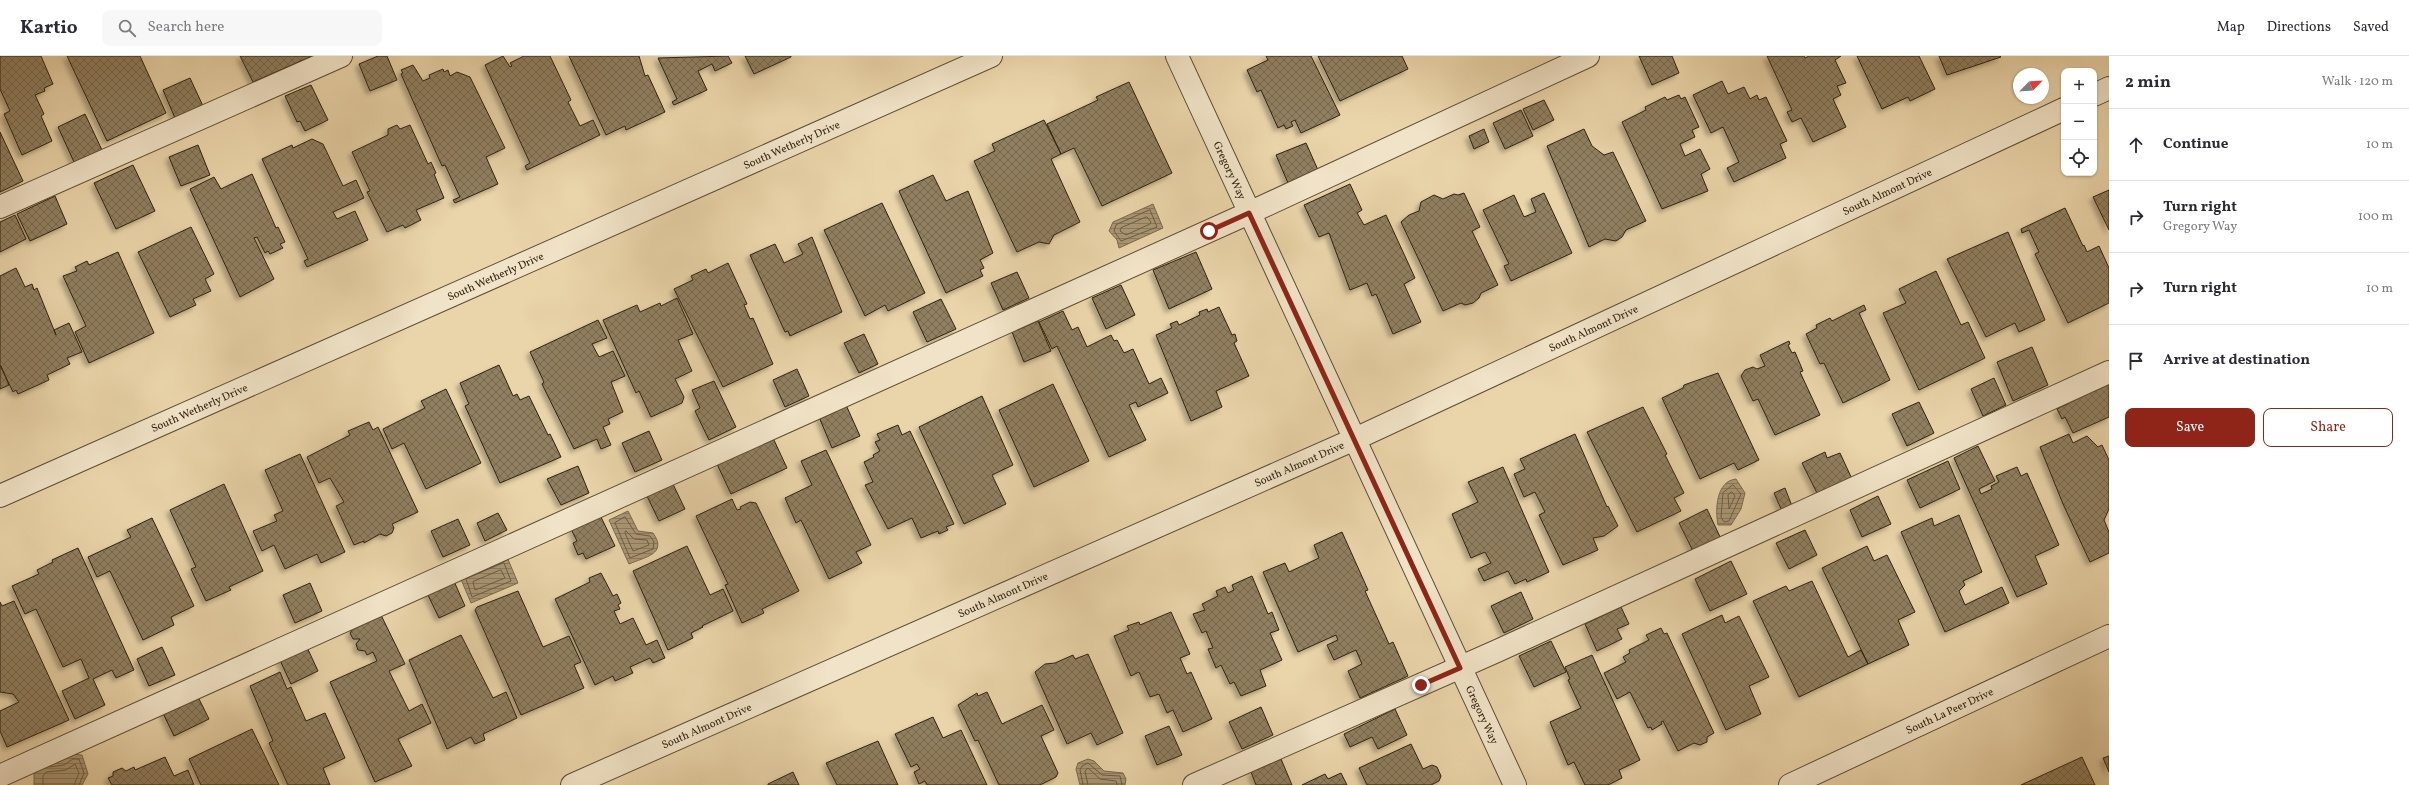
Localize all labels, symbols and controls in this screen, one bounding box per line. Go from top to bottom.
search box [102,10,382,46]
text: Kartio [20,15,78,41]
icon: search [116,17,138,39]
text: Search here [148,17,224,38]
text: Map [2217,18,2245,37]
text: Directions [2267,18,2331,37]
text: Saved [2353,18,2389,37]
north arrow [2013,68,2049,104]
map controls [2061,68,2097,176]
button: + [2061,68,2097,104]
text: 2 min [2125,71,2171,94]
text: Walk · 120 m [2322,73,2393,91]
button: − [2061,104,2097,140]
street label: South Wetherly Drive [741,118,843,174]
icon: ahead [2125,134,2147,156]
text: Continue [2163,134,2228,155]
text: 10 m [2366,136,2393,154]
street label: Gregory Way [1209,139,1249,203]
button: locate [2061,140,2097,176]
street label: South Almont Drive [1841,165,1935,220]
text: Turn right [2163,197,2237,218]
icon: right [2125,206,2147,228]
text: 100 m [2358,208,2393,226]
text: Gregory Way [2163,218,2237,236]
route start [1200,222,1218,240]
street label: South Wetherly Drive [445,249,547,305]
icon: right [2125,278,2147,300]
text: Turn right [2163,278,2237,299]
text: 10 m [2366,280,2393,298]
street label: South Almont Drive [1547,302,1641,357]
icon: arrive [2125,350,2147,372]
text: Arrive at destination [2163,350,2310,371]
street label: South Wetherly Drive [149,381,250,437]
button: Save [2125,408,2255,447]
button: Share [2263,408,2393,447]
street label: South Almont Drive [1252,439,1347,492]
street label: South Almont Drive [956,570,1051,622]
route end [1412,676,1430,694]
street label: Gregory Way [1461,684,1501,747]
street label: South La Peer Drive [1904,685,1996,739]
street label: South Almont Drive [660,700,754,753]

